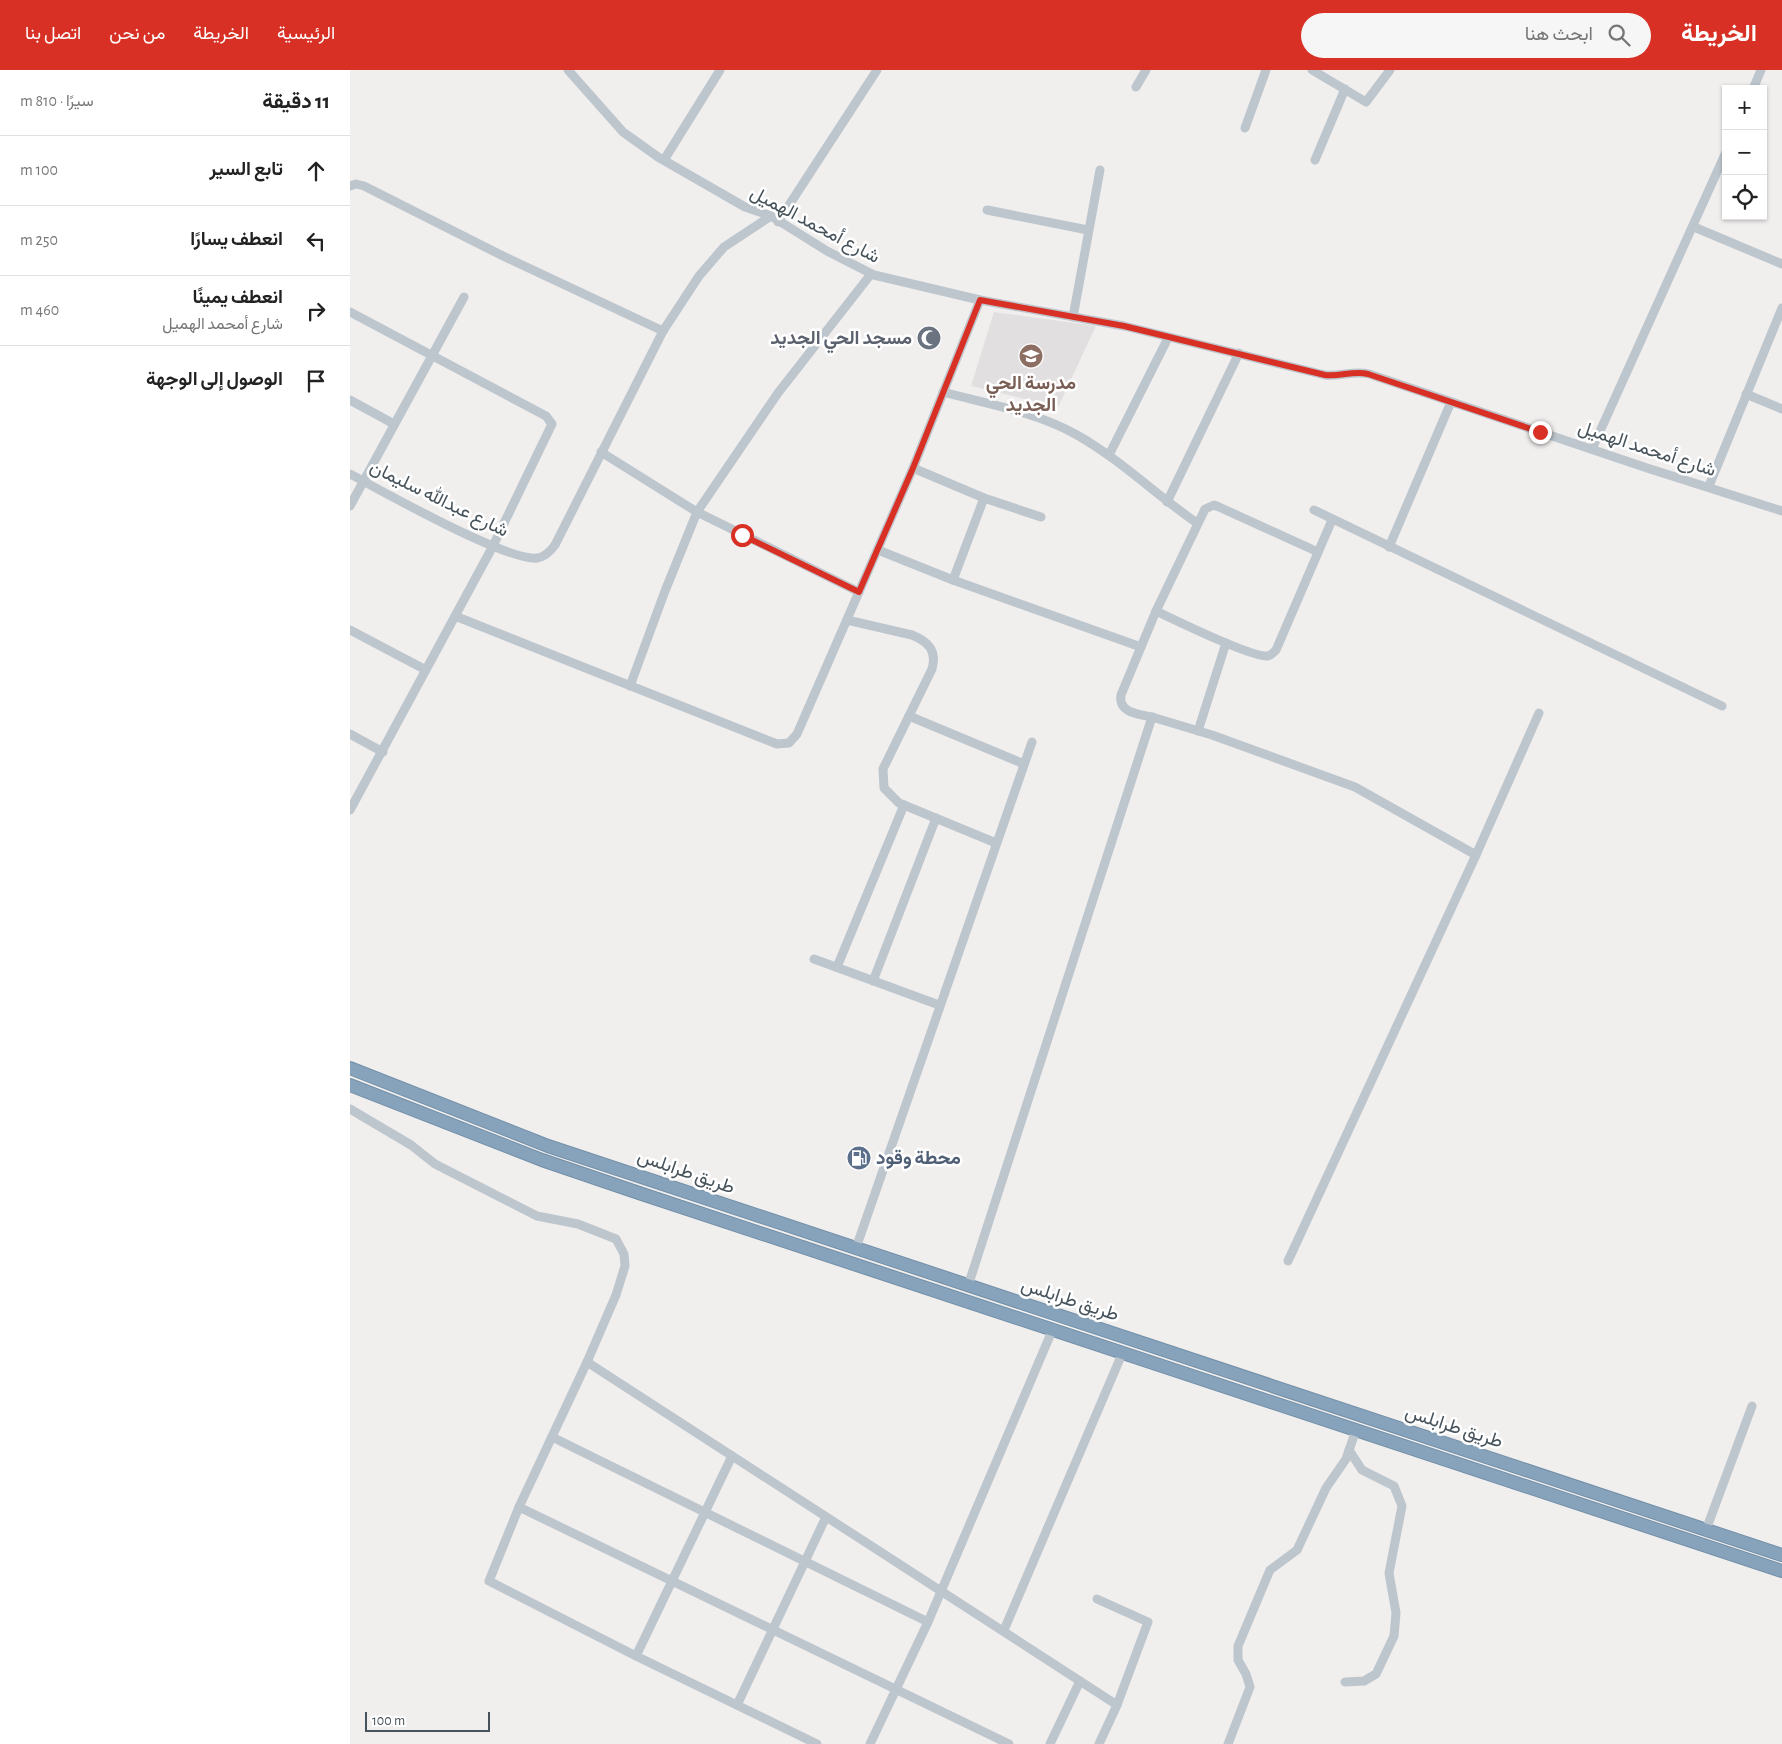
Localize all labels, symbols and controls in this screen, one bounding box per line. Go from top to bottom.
search box [1301,13,1651,58]
icon: search [1605,21,1633,49]
text: الخريطة [1681,22,1757,46]
text: اتصل بنا [25,25,81,43]
text: من نحن [109,25,165,43]
text: الخريطة [193,25,249,43]
text: الرئيسية [277,25,335,43]
text: ابحث هنا [1525,25,1593,44]
map controls [1722,85,1767,220]
button: + [1722,85,1767,130]
text: 11 دقيقة [262,91,330,112]
text: سيرًا · 810 m [20,93,94,109]
button: − [1722,130,1767,175]
icon: ahead [302,157,330,185]
text: تابع السير [209,160,283,179]
text: 100 m [20,162,58,178]
button: locate [1722,175,1767,220]
street label: شارع أمحمد الهميل [746,181,884,269]
icon: left [302,227,330,255]
text: انعطف يسارًا [190,230,283,249]
text: 250 m [20,232,58,248]
text: انعطف يمينًا [193,288,283,307]
icon: right [302,297,330,325]
text: 460 m [20,302,59,318]
text: شارع أمحمد الهميل [162,316,283,332]
mosque icon: مسجد الحي الجديد [916,325,942,351]
place label: مسجد الحي الجديد [770,329,912,354]
school or university icon: مدرسة الحي الجديد [1018,343,1044,369]
icon: arrive [302,367,330,395]
text: الوصول إلى الوجهة [146,370,283,389]
place label: مدرسة الحي الجديد [986,374,1076,416]
street label: شارع أمحمد الهميل [1575,416,1719,482]
route end [1529,421,1552,444]
street label: شارع عبدالله سليمان [366,455,512,543]
route start [731,524,754,547]
fuel station icon: محطة وقود [846,1145,872,1171]
street label: طريق طرابلس [635,1147,737,1198]
place label: محطة وقود [876,1149,961,1170]
street label: طريق طرابلس [1019,1275,1121,1326]
street label: طريق طرابلس [1403,1402,1505,1453]
scale bar [365,1709,490,1732]
text: 100 m [372,1714,405,1728]

